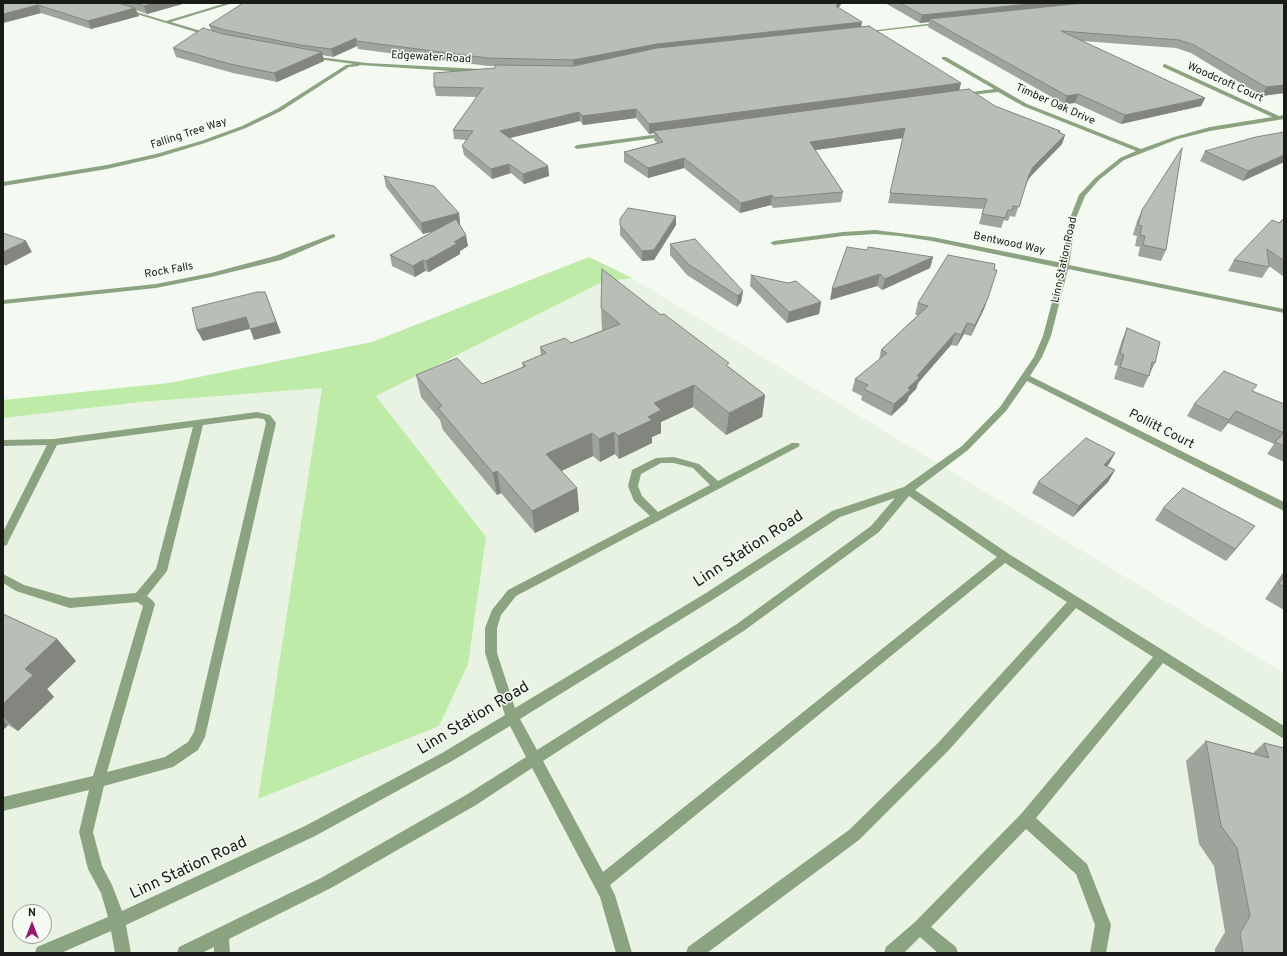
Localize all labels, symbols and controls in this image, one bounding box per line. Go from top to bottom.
street label: Edgewater Road [391,49,471,67]
street label: Woodcroft Court [1185,60,1265,106]
street label: Timber Oak Drive [1013,82,1097,128]
street label: Falling Tree Way [149,115,229,153]
street label: Linn Station Road [1049,216,1081,304]
street label: Bentwood Way [972,230,1046,258]
street label: Rock Falls [144,260,194,282]
street label: Pollitt Court [1126,407,1196,453]
street label: Linn Station Road [691,507,807,593]
street label: Linn Station Road [415,678,533,760]
street label: Linn Station Road [127,833,251,905]
north arrow [12,904,52,944]
text: N [28,906,36,920]

